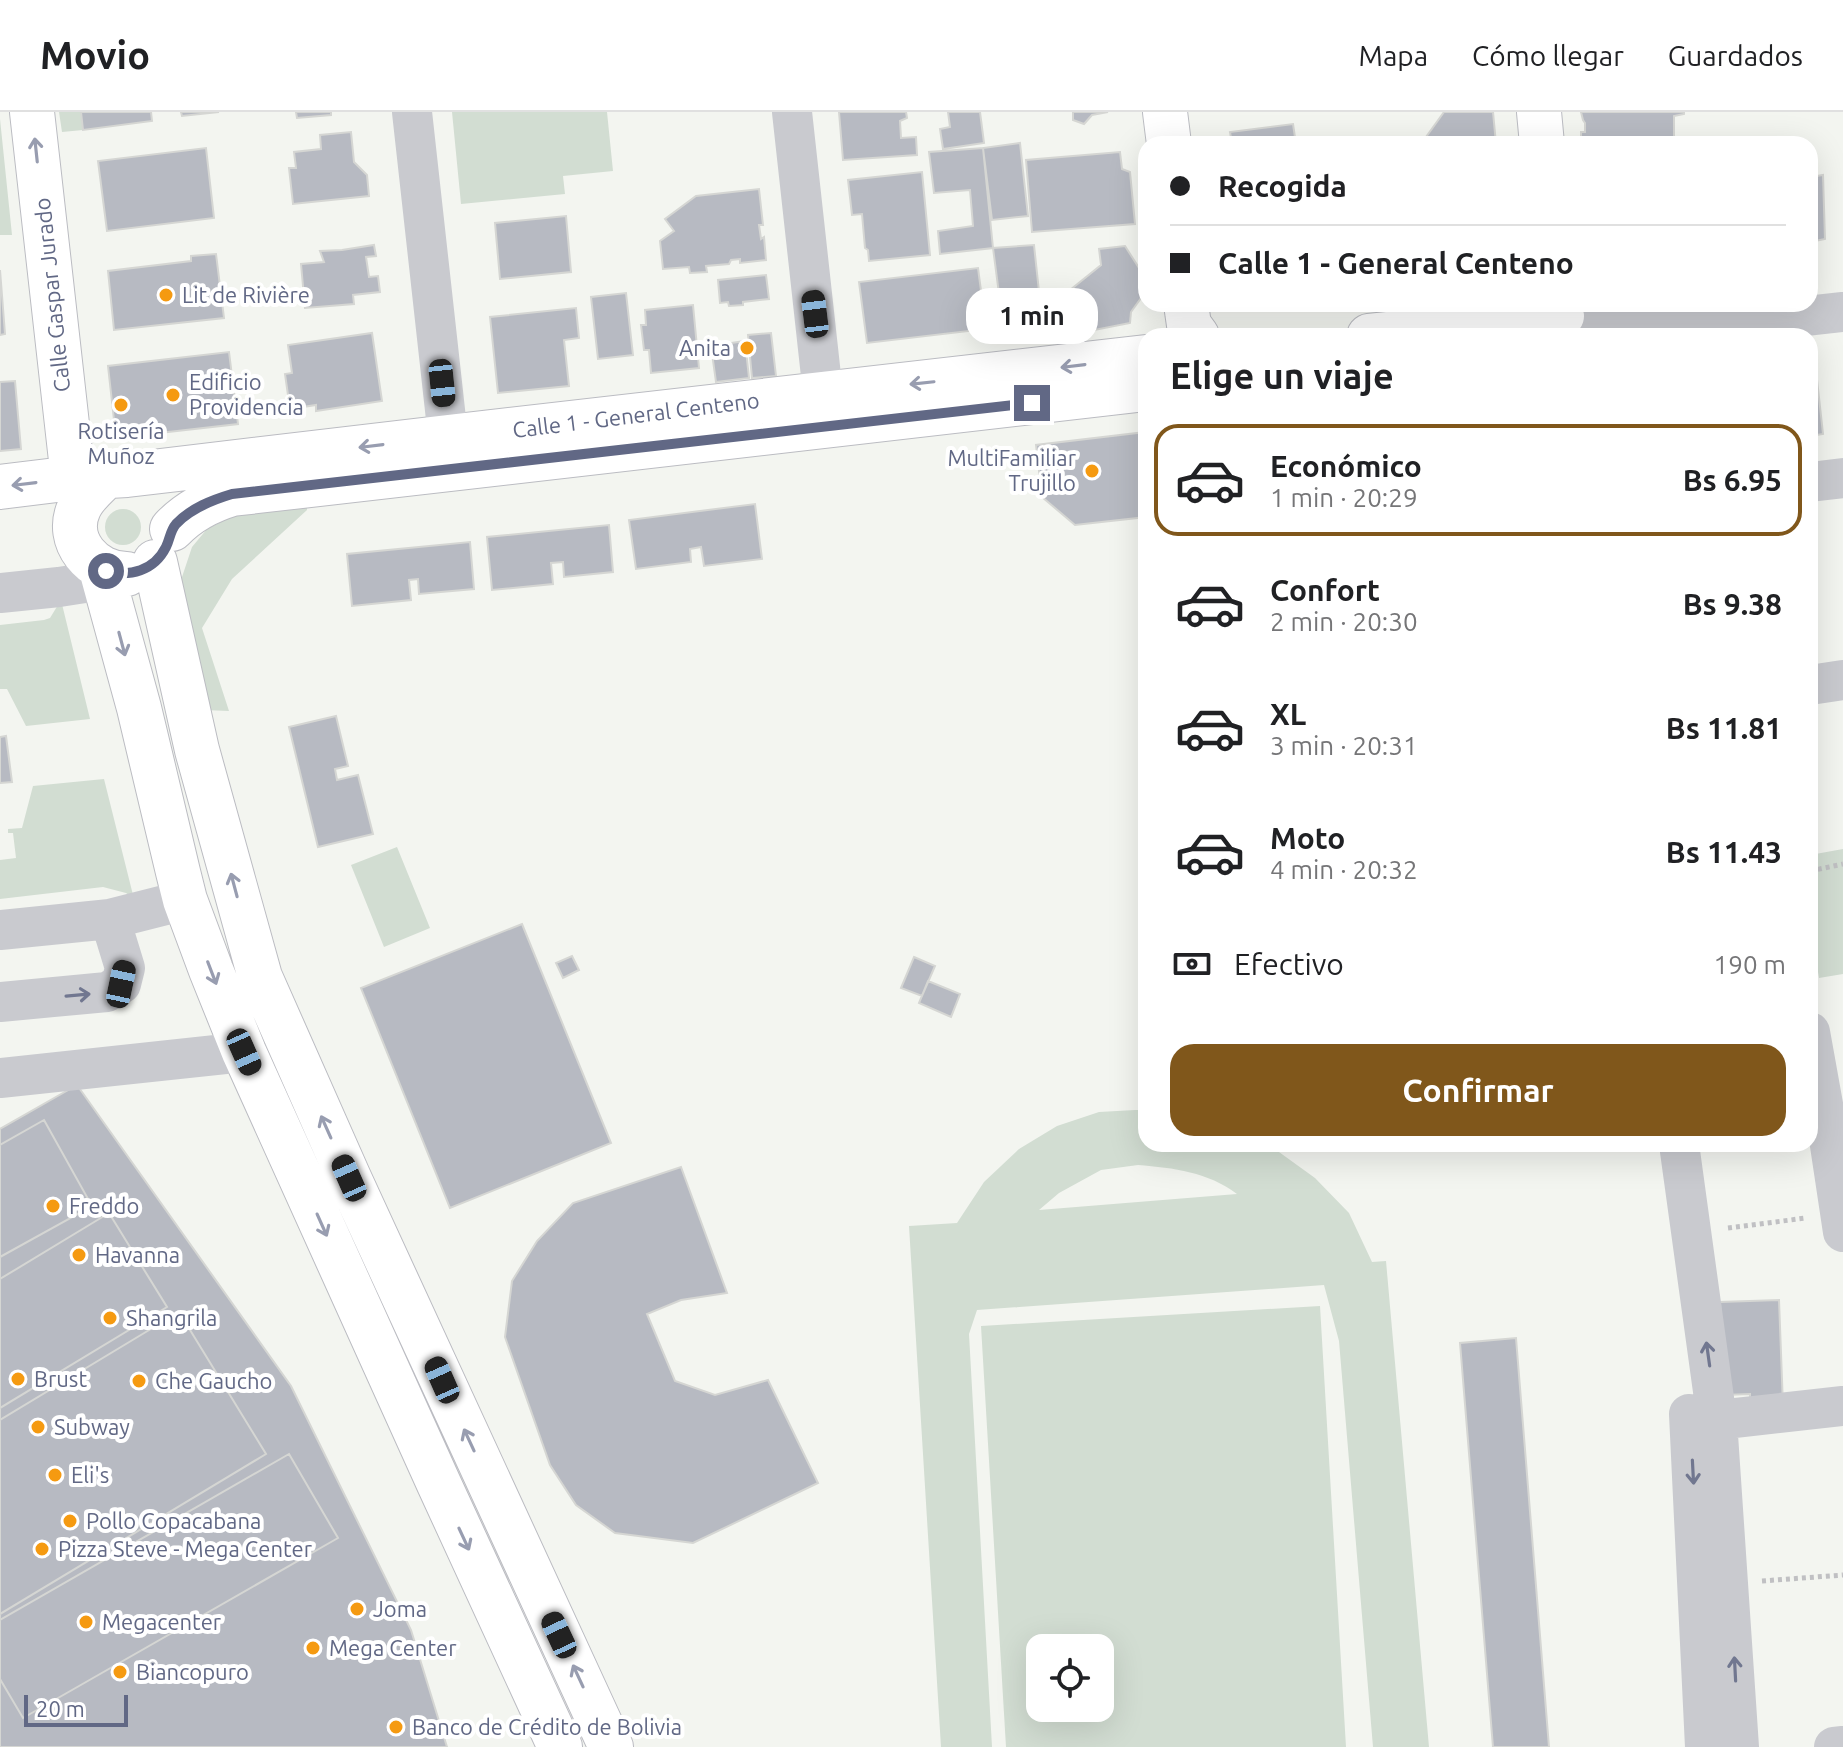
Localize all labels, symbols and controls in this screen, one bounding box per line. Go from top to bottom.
text: Movio [40,34,150,76]
text: Mapa [1359,40,1428,71]
text: Cómo llegar [1472,40,1624,71]
text: Guardados [1668,40,1803,71]
one-way arrow [28,138,43,164]
text: Recogida [1218,169,1347,203]
street label: Calle Gaspar Jurado [29,197,74,393]
text: Calle 1 - General Centeno [1218,246,1574,280]
place label: Lit de Rivière [182,282,310,307]
marker: Lit de Rivière [157,286,175,304]
callout: 1 min [966,287,1098,343]
car [800,289,830,339]
text: 1 min [999,301,1065,330]
place label: Anita [679,335,731,360]
marker: Anita [738,339,756,357]
text: Elige un viaje [1170,355,1394,396]
car [428,358,456,408]
one-way arrow [1060,358,1087,373]
place label: Edificio Providencia [189,369,304,419]
one-way arrow [909,375,936,390]
route end [1014,385,1050,421]
marker: Edificio Providencia [164,386,182,404]
street label: Calle 1 - General Centeno [511,387,761,442]
marker: Rotisería Muñoz [112,396,130,414]
place label: Rotisería Muñoz [77,418,165,468]
one-way arrow [359,439,384,454]
icon: car [1174,444,1246,516]
place label: MultiFamiliar Trujillo [947,445,1077,495]
text: Económico [1270,449,1422,483]
marker: MultiFamiliar Trujillo [1083,462,1101,480]
text: Bs 6.95 [1683,463,1782,497]
one-way arrow [11,477,38,492]
text: 1 min · 20:29 [1270,483,1418,512]
route start [88,553,124,589]
icon: car [1174,568,1246,640]
text: Confort [1270,573,1380,607]
text: Bs 9.38 [1683,587,1782,621]
text: 2 min · 20:30 [1270,607,1418,636]
one-way arrow [115,630,130,656]
icon: car [1174,692,1246,764]
text: XL [1270,697,1306,731]
text: Bs 11.81 [1666,711,1782,745]
text: 3 min · 20:31 [1270,731,1418,760]
icon: car [1174,816,1246,888]
text: Moto [1270,821,1345,855]
text: Bs 11.43 [1666,835,1782,869]
text: 4 min · 20:32 [1270,855,1418,884]
one-way arrow [226,872,241,898]
icon: cash [1170,942,1214,986]
text: Efectivo [1234,947,1344,981]
text: 190 m [1714,950,1786,979]
car [104,958,138,1010]
one-way arrow [206,960,220,985]
one-way arrow [64,987,91,1002]
car [223,1025,265,1079]
button: Confirmar [1170,1044,1786,1136]
one-way arrow [318,1115,333,1140]
car [328,1151,370,1205]
place label: Freddo [69,1193,139,1218]
marker: Freddo [44,1197,62,1215]
one-way arrow [315,1213,330,1237]
place label: Havanna [95,1242,180,1267]
marker: Havanna [70,1246,88,1264]
place label: Shangrila [126,1305,217,1330]
marker: Shangrila [101,1309,119,1327]
one-way arrow [1700,1342,1715,1368]
car [421,1353,463,1407]
place label: Brust [34,1366,87,1391]
place label: Che Gaucho [155,1368,272,1393]
marker: Brust [9,1370,27,1388]
marker: Che Gaucho [130,1372,148,1390]
place label: Subway [54,1414,130,1439]
marker: Subway [29,1418,47,1436]
one-way arrow [461,1428,476,1452]
one-way arrow [1685,1458,1700,1485]
place label: Eli's [71,1462,109,1487]
marker: Eli's [46,1466,64,1484]
place label: Pollo Copacabana [86,1508,261,1533]
marker: Pollo Copacabana [61,1512,79,1530]
one-way arrow [457,1527,472,1551]
place label: Pizza Steve - Mega Center [58,1536,313,1561]
marker: Pizza Steve - Mega Center [33,1540,51,1558]
place label: Joma [373,1596,427,1621]
marker: Joma [348,1600,366,1618]
car [538,1608,580,1662]
place label: Megacenter [102,1609,222,1634]
marker: Megacenter [77,1613,95,1631]
map controls [1026,1634,1114,1722]
button: locate [1026,1634,1114,1722]
place label: Mega Center [329,1635,457,1660]
marker: Mega Center [304,1639,322,1657]
one-way arrow [1727,1656,1742,1683]
place label: Biancopuro [136,1659,249,1684]
marker: Biancopuro [111,1663,129,1681]
one-way arrow [570,1664,585,1688]
scale bar [24,1691,128,1727]
text: 20 m [36,1696,85,1721]
place label: Banco de Crédito de Bolivia [412,1714,682,1739]
marker: Banco de Crédito de Bolivia [387,1718,405,1736]

